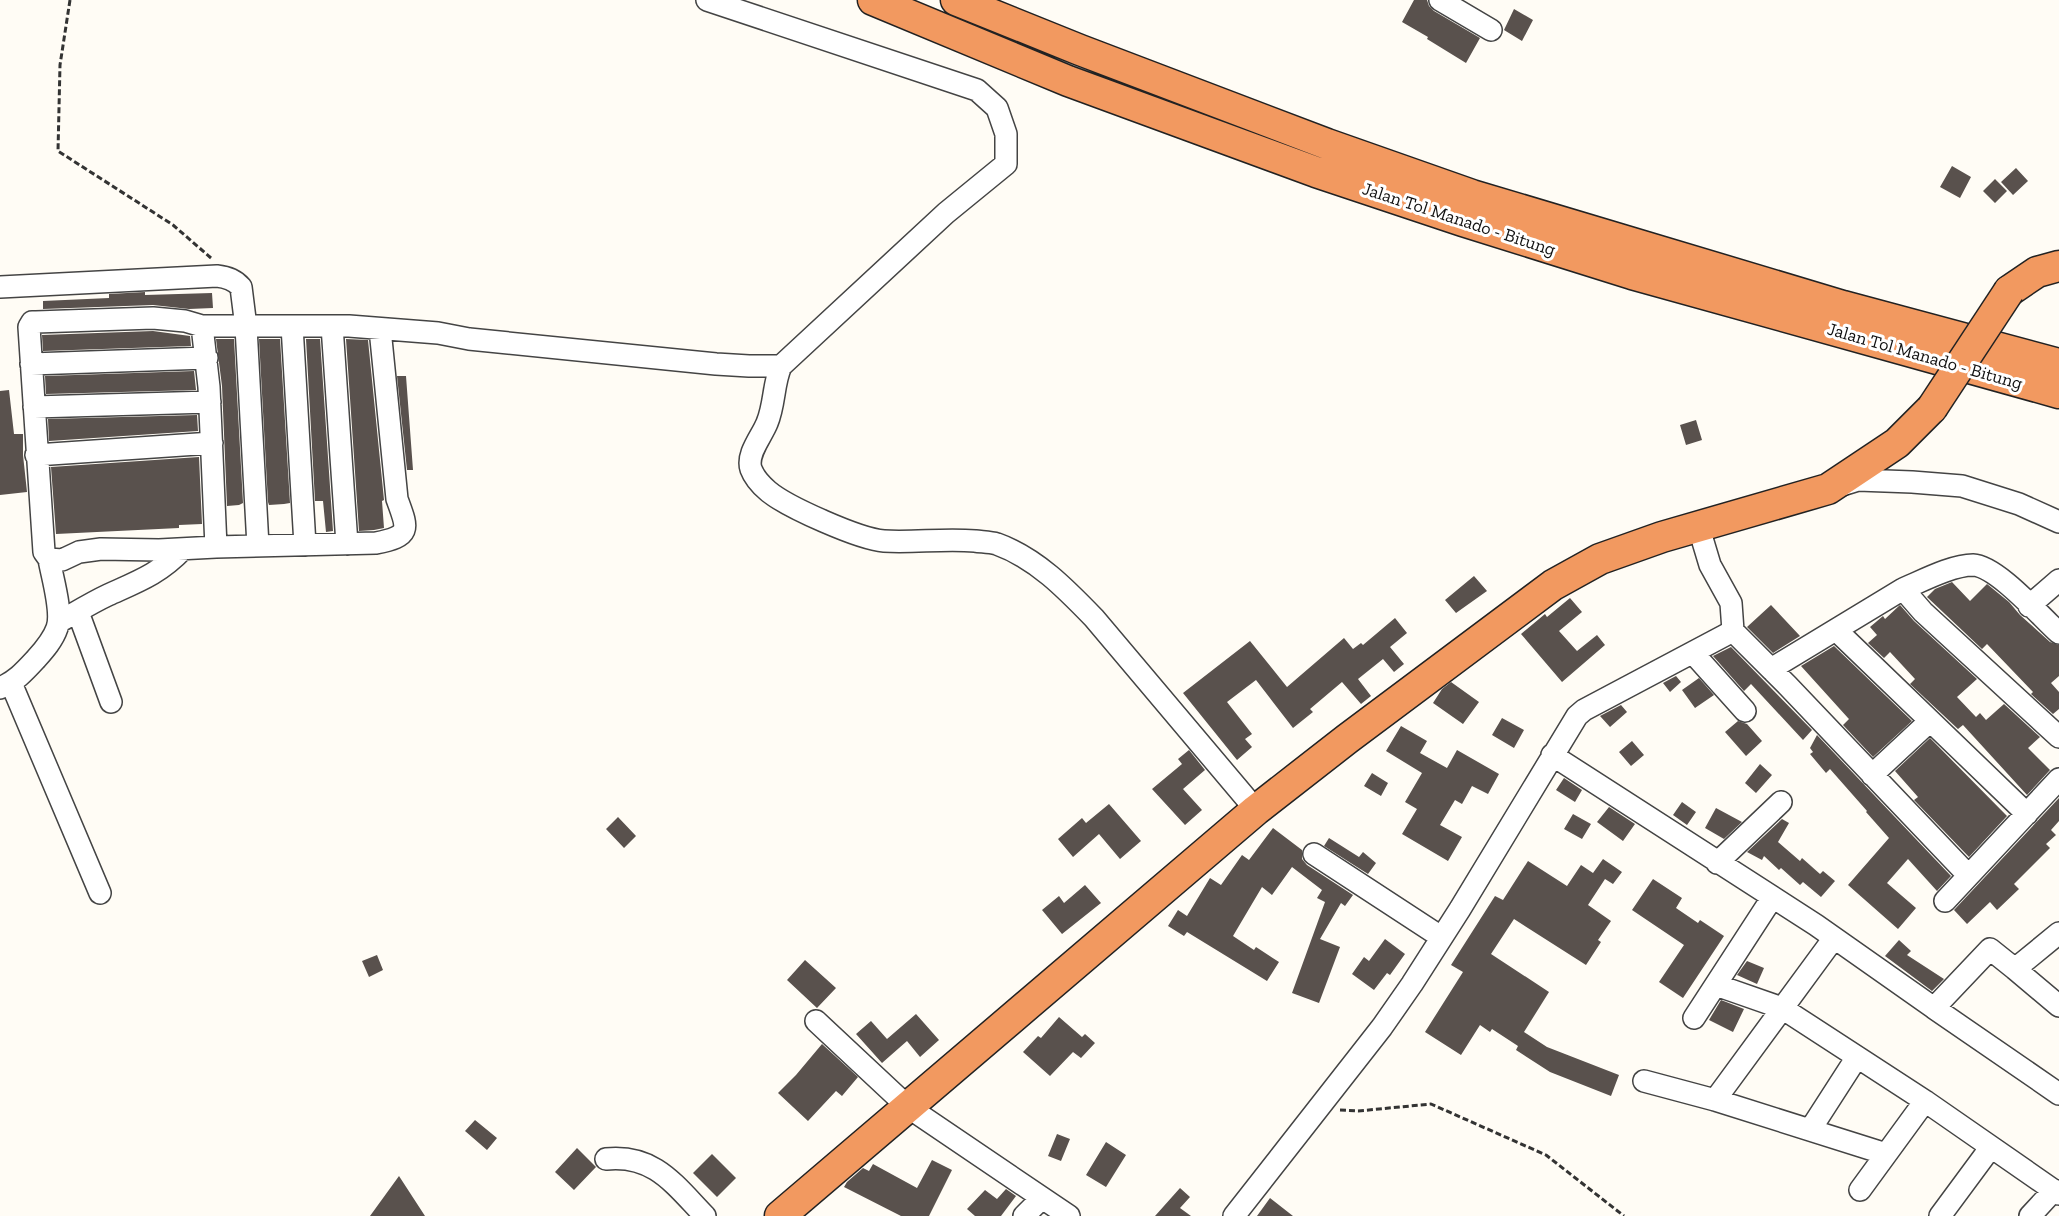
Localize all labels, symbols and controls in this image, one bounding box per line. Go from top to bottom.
street label: Jalan Tol Manado - Bitung [1360,177,1559,261]
street label: Jalan Tol Manado - Bitung [1825,318,2025,394]

